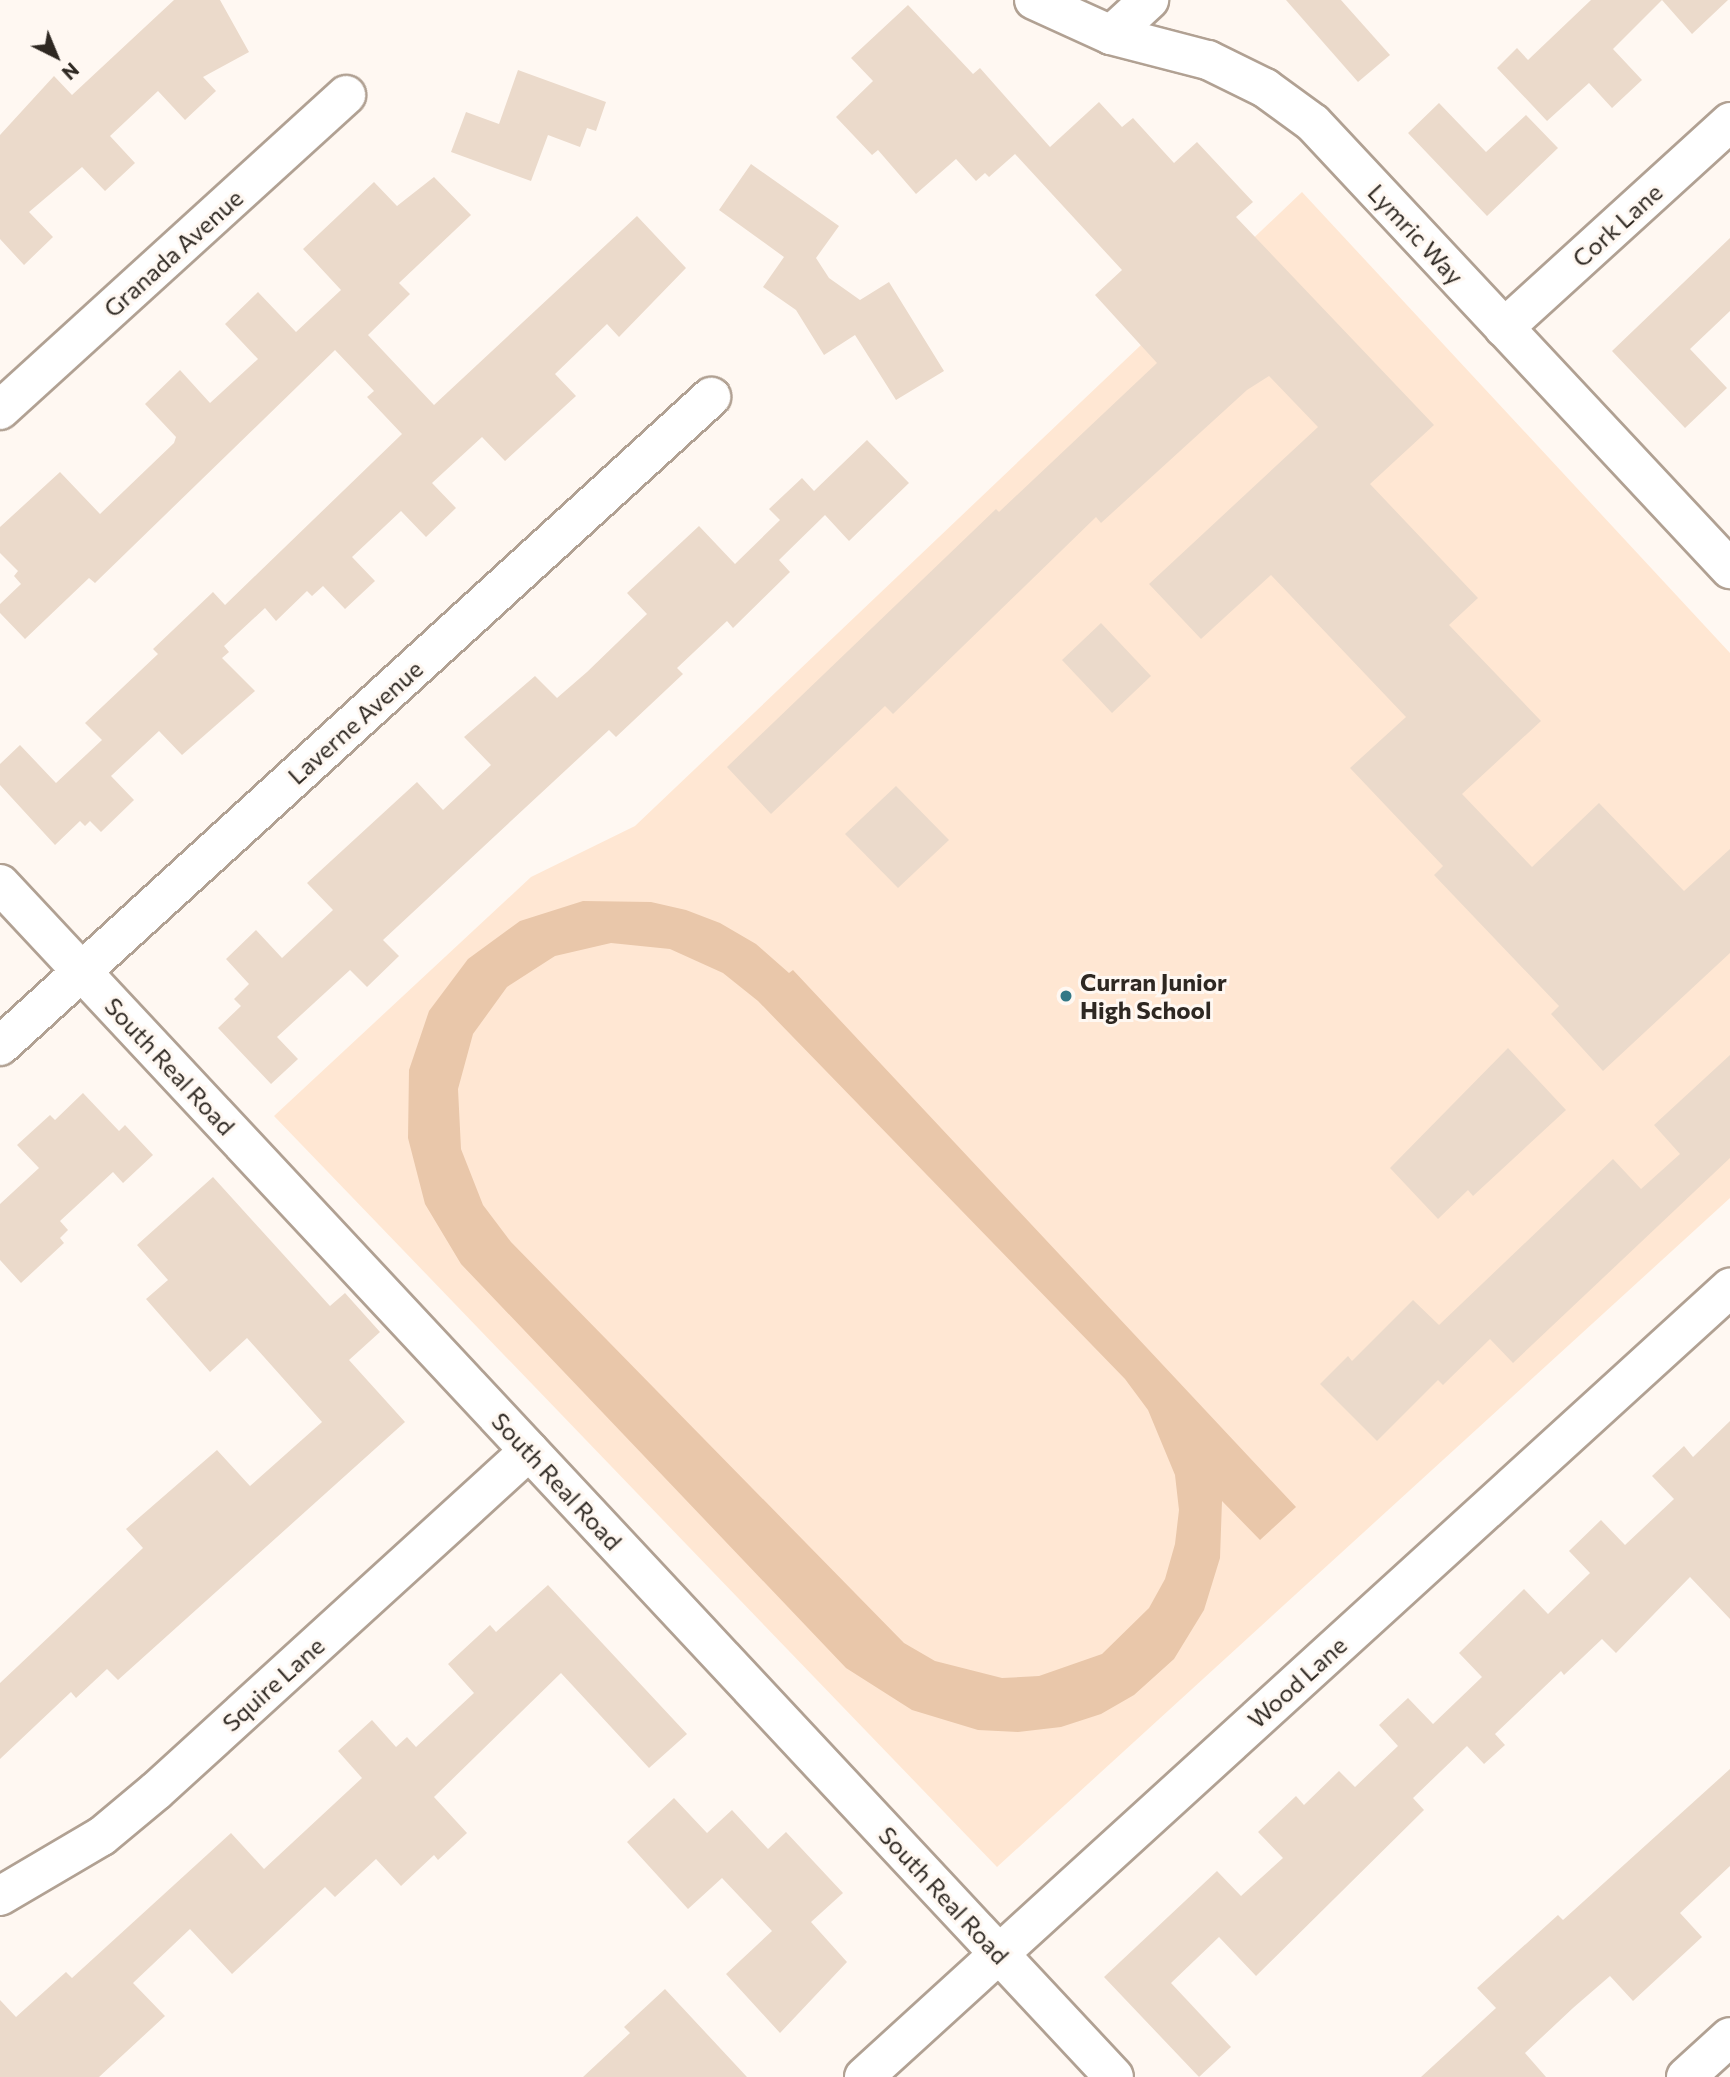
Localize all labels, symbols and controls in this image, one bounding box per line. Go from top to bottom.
north arrow [21,21,91,91]
text: N [58,58,84,85]
street label: Cork Lane [1566,177,1668,273]
street label: Lymric Way [1362,178,1470,290]
street label: Granada Avenue [98,183,248,323]
street label: Laverne Avenue [282,654,428,790]
place label: Curran Junior High School [1080,968,1227,1024]
marker: Curran Junior High School [1058,988,1074,1004]
street label: South Real Road [99,991,241,1141]
street label: South Real Road [486,1406,628,1556]
street label: Wood Lane [1242,1630,1352,1734]
street label: Squire Lane [216,1631,330,1737]
street label: South Real Road [873,1820,1015,1970]

